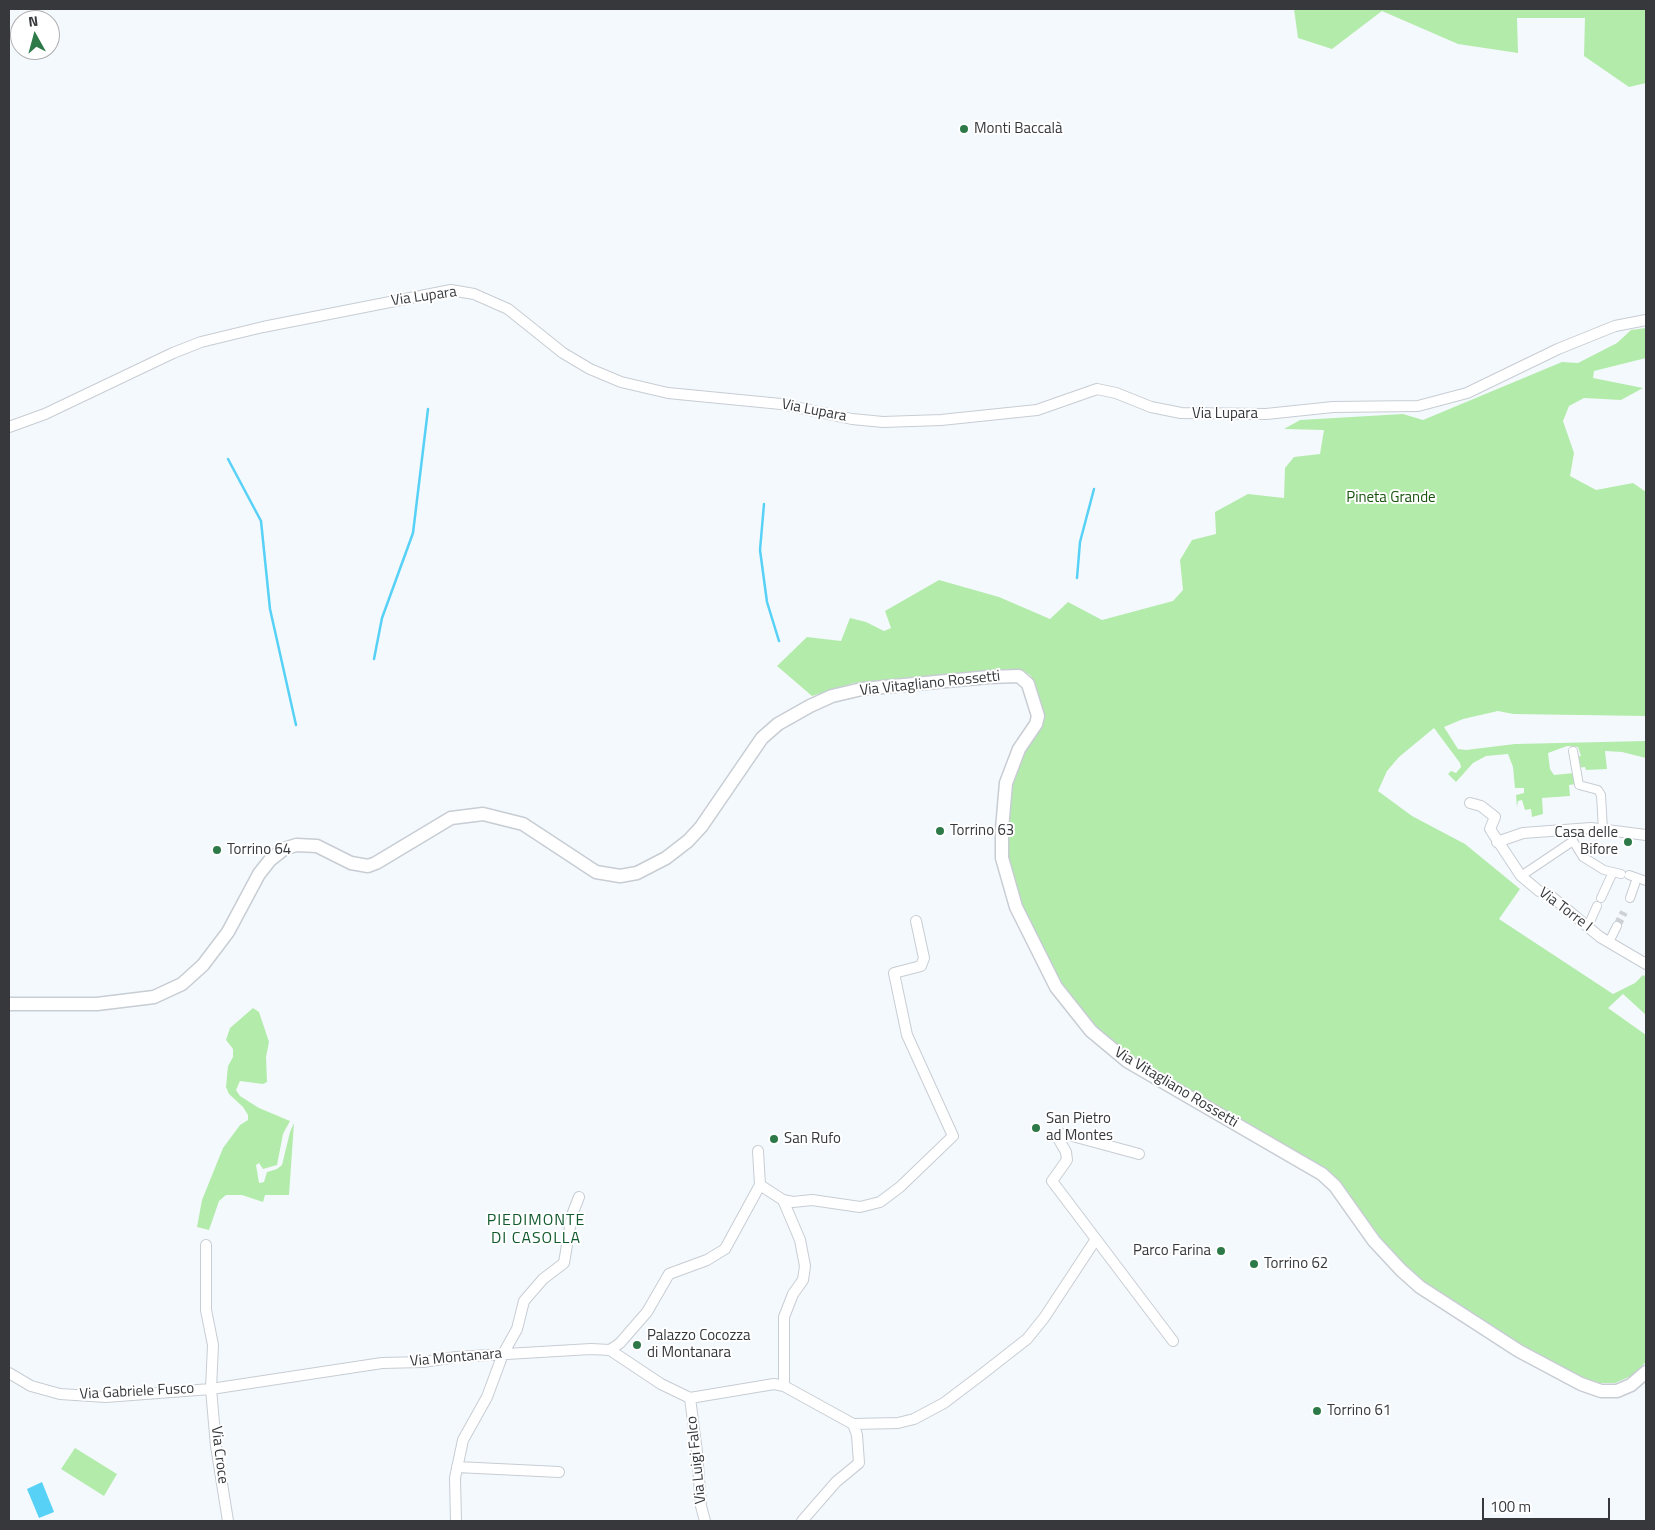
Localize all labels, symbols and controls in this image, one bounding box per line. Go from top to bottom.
north arrow [10,10,60,60]
text: N [27,10,39,32]
place label: Monti Baccalà [974,120,1063,138]
marker: Monti Baccalà [958,123,970,135]
street label: Via Lupara [390,283,458,311]
street label: Via Lupara [780,396,848,426]
street label: Via Lupara [1192,405,1258,423]
park label: Pineta Grande [1346,489,1436,507]
street label: Via Vitagliano Rossetti [859,668,1001,700]
place label: Torrino 63 [950,822,1014,840]
place label: Casa delle Bifore [1555,824,1618,859]
marker: Torrino 63 [934,825,946,837]
marker: Casa delle Bifore [1622,836,1634,848]
place label: Torrino 64 [227,841,291,859]
marker: Torrino 64 [211,844,223,856]
street label: Via Torre I [1535,884,1595,936]
street label: Via Vitagliano Rossetti [1111,1044,1241,1132]
place label: San Pietro ad Montes [1046,1110,1113,1145]
marker: San Pietro ad Montes [1030,1122,1042,1134]
place label: San Rufo [784,1130,841,1148]
marker: San Rufo [768,1133,780,1145]
district label: PIEDIMONTE DI CASOLLA [485,1211,587,1249]
place label: Parco Farina [1133,1242,1211,1260]
marker: Parco Farina [1215,1245,1227,1257]
place label: Torrino 62 [1264,1255,1328,1273]
marker: Torrino 62 [1248,1258,1260,1270]
place label: Palazzo Cocozza di Montanara [647,1327,751,1362]
marker: Palazzo Cocozza di Montanara [631,1339,643,1351]
street label: Via Montanara [409,1345,503,1371]
street label: Via Gabriele Fusco [79,1380,195,1404]
place label: Torrino 61 [1327,1402,1391,1420]
marker: Torrino 61 [1311,1405,1323,1417]
street label: Via Luigi Falco [683,1415,711,1505]
street label: Via Croce [207,1425,231,1485]
scale bar [1485,1488,1612,1520]
text: 100 m [1490,1495,1531,1518]

